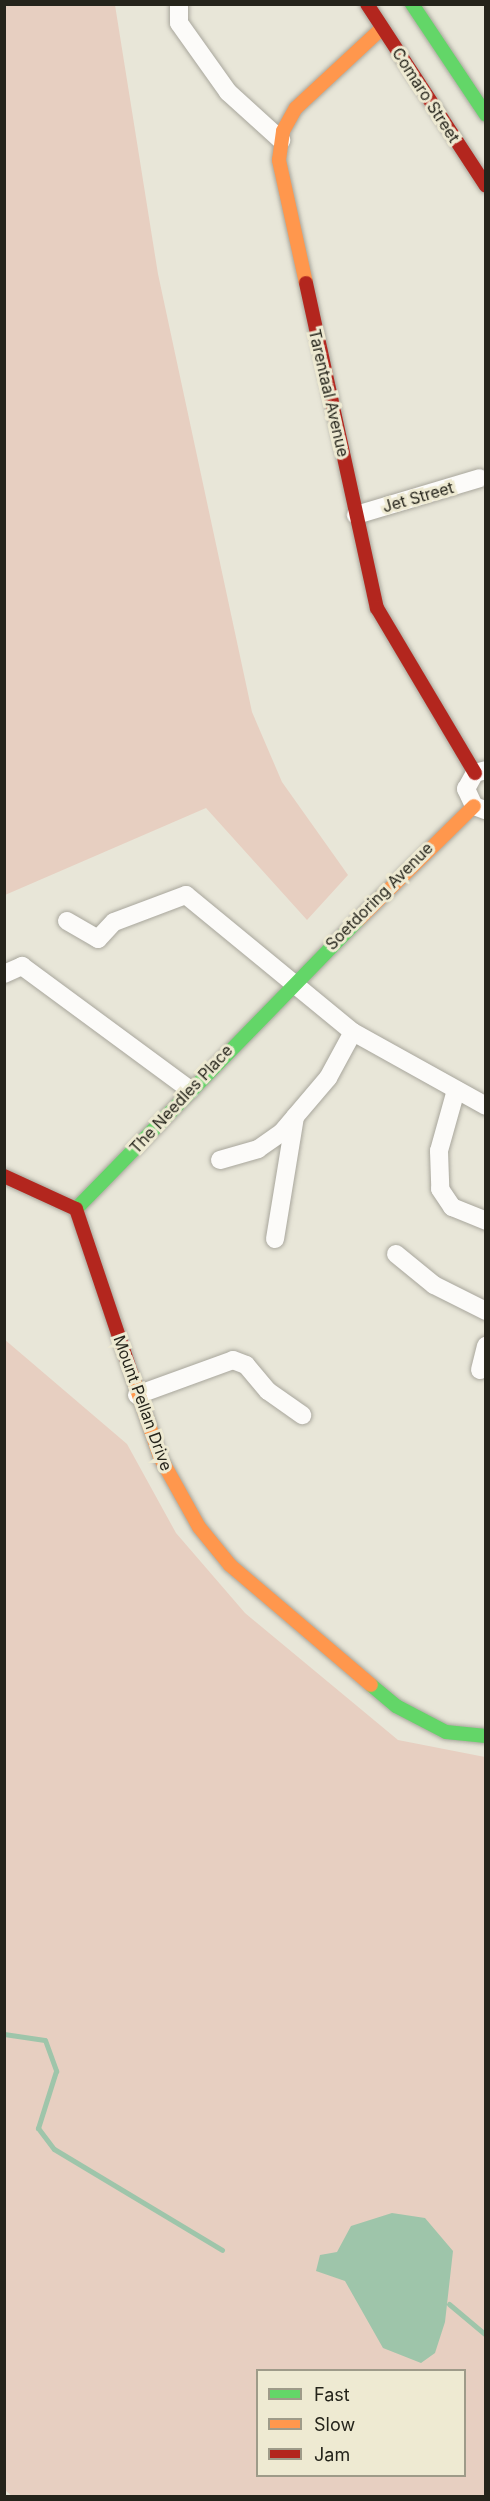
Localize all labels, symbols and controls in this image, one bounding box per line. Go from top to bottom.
street label: Comaro Street [388,44,464,146]
street label: Tarentaal Avenue [305,327,353,459]
street label: Jet Street [380,478,456,516]
street label: Soetdoring Avenue [321,838,437,954]
street label: The Needles Place [126,1041,236,1157]
street label: Mount Pellan Drive [110,1333,176,1473]
legend [256,2369,466,2477]
text: Fast [314,2384,350,2405]
text: Slow [314,2414,355,2435]
text: Jam [314,2444,350,2465]

